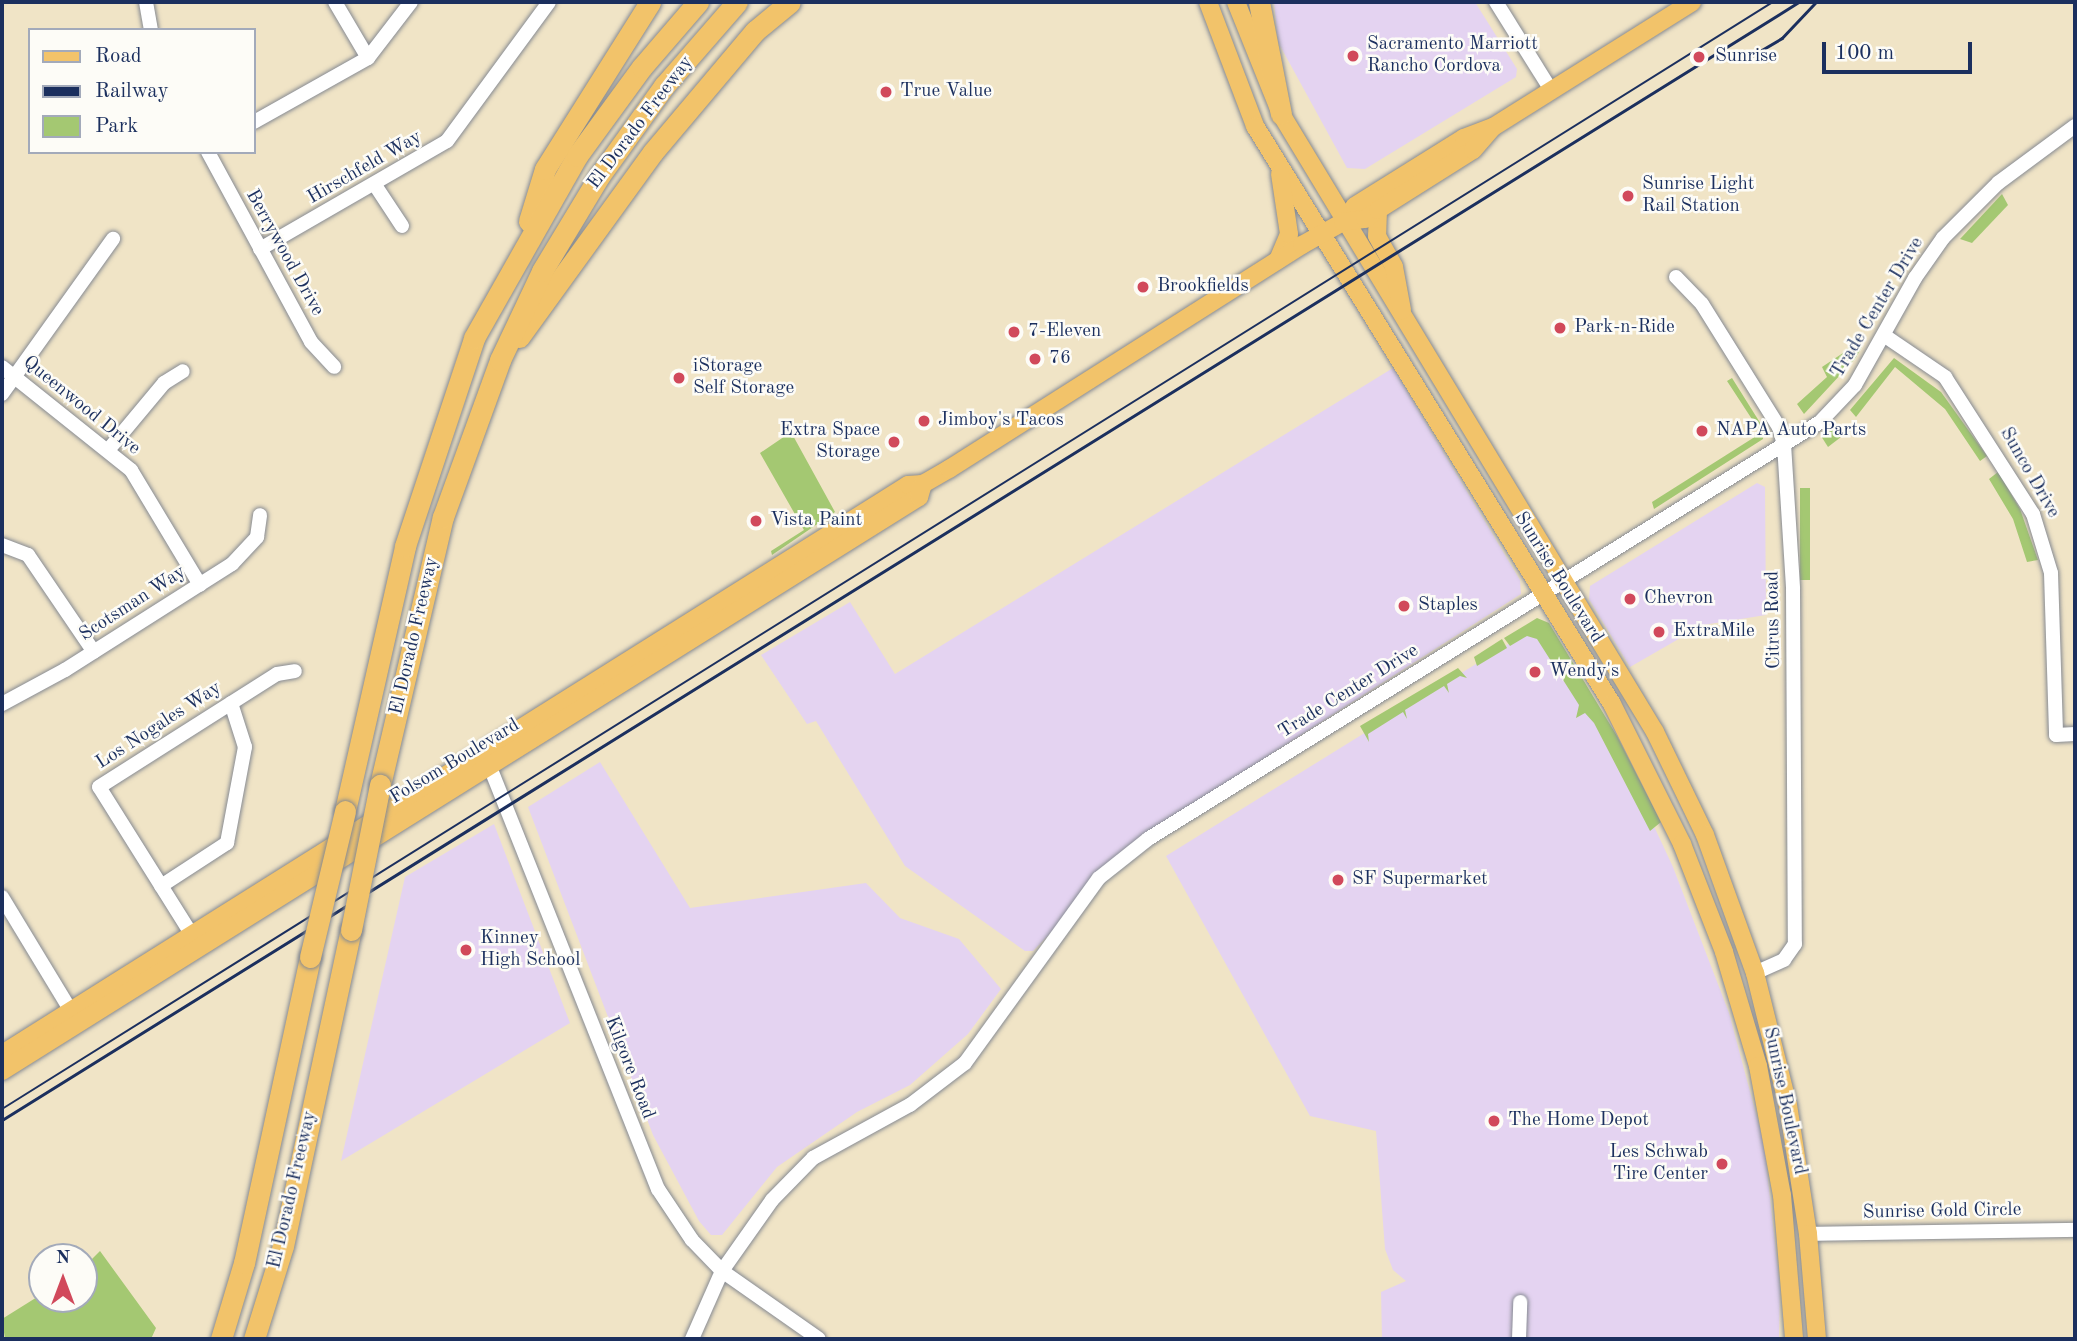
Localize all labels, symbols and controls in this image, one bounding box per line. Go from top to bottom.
legend [28,28,256,154]
scale bar [1825,28,1976,72]
place label: Sacramento Marriott Rancho Cordova [1367,34,1538,78]
text: 100 m [1835,43,1894,64]
text: Road [95,46,142,67]
place label: Sunrise [1715,46,1777,68]
marker: Sunrise [1689,47,1709,67]
marker: Sacramento Marriott Rancho Cordova [1345,48,1361,64]
street label: El Dorado Freeway [583,52,699,194]
text: Railway [95,81,169,102]
place label: True Value [900,81,992,103]
marker: True Value [878,84,894,100]
text: Park [95,116,138,137]
street label: Hirschfeld Way [304,126,426,210]
place label: Sunrise Light Rail Station [1642,174,1755,218]
street label: Berrywood Drive [240,186,328,320]
marker: Sunrise Light Rail Station [1620,188,1636,204]
street label: Trade Center Drive [1827,233,1929,383]
place label: Brookfields [1157,276,1249,298]
marker: Brookfields [1135,279,1151,295]
place label: Park-n-Ride [1574,317,1675,339]
marker: Park-n-Ride [1552,320,1568,336]
place label: 7-Eleven [1028,321,1101,343]
marker: 7-Eleven [1006,324,1022,340]
place label: 76 [1049,348,1071,370]
marker: 76 [1027,351,1043,367]
street label: Queenwood Drive [18,352,144,460]
place label: iStorage Self Storage [693,356,794,400]
marker: iStorage Self Storage [671,370,687,386]
place label: Jimboy's Tacos [938,410,1064,432]
marker: Jimboy's Tacos [916,413,932,429]
place label: Extra Space Storage [780,420,880,464]
place label: NAPA Auto Parts [1716,420,1866,442]
marker: NAPA Auto Parts [1694,423,1710,439]
street label: Sunco Drive [1994,424,2064,522]
marker: Extra Space Storage [886,434,902,450]
street label: Sunrise Boulevard [1508,508,1608,648]
place label: Vista Paint [770,510,862,532]
marker: Vista Paint [748,513,764,529]
street label: El Dorado Freeway [386,555,444,717]
street label: Scotsman Way [75,561,191,647]
street label: Citrus Road [1762,571,1786,669]
place label: Chevron [1644,588,1713,610]
marker: Chevron [1622,591,1638,607]
place label: Staples [1418,595,1478,617]
marker: Staples [1396,598,1412,614]
place label: ExtraMile [1673,621,1755,643]
marker: ExtraMile [1651,624,1667,640]
street label: Trade Center Drive [1275,640,1423,744]
place label: Wendy's [1549,661,1619,683]
marker: Wendy's [1527,664,1543,680]
street label: Los Nogales Way [92,677,226,775]
street label: Folsom Boulevard [386,714,524,810]
place label: SF Supermarket [1352,869,1488,891]
marker: SF Supermarket [1330,872,1346,888]
place label: Kinney High School [480,928,580,972]
marker: Kinney High School [458,942,474,958]
street label: Kilgore Road [599,1013,659,1123]
street label: Sunrise Boulevard [1757,1025,1811,1177]
street label: El Dorado Freeway [264,1109,322,1271]
place label: The Home Depot [1508,1110,1649,1132]
marker: The Home Depot [1486,1113,1502,1129]
place label: Les Schwab Tire Center [1609,1142,1708,1186]
marker: Les Schwab Tire Center [1714,1156,1730,1172]
street label: Sunrise Gold Circle [1862,1199,2022,1225]
north arrow [28,1243,98,1313]
text: N [56,1249,70,1268]

